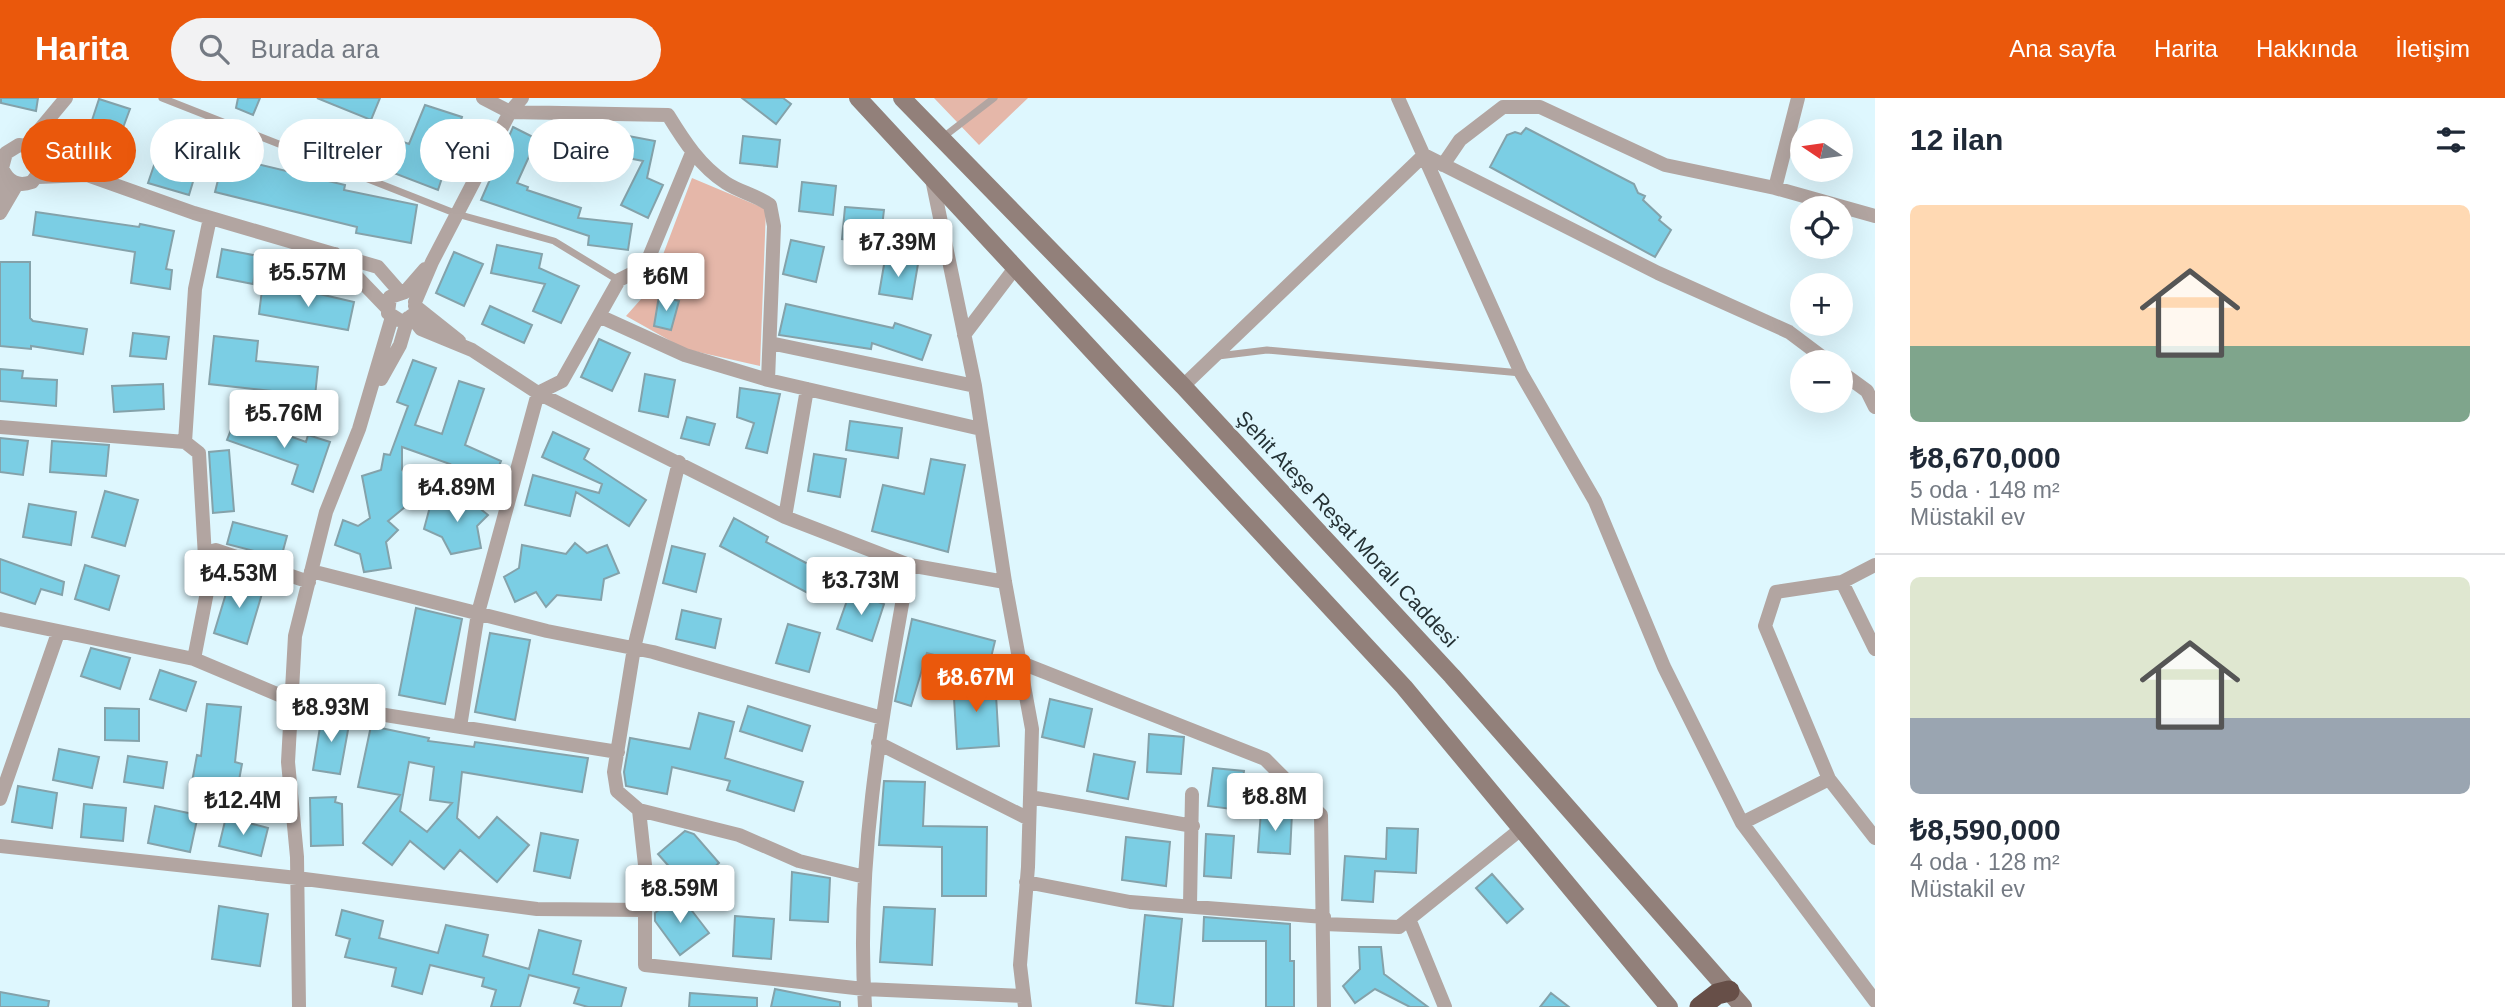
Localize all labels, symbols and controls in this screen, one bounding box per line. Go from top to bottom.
search box [171,18,661,81]
text: Harita [35,30,129,67]
icon: search [195,30,233,68]
text: Burada ara [251,34,379,64]
text: Ana sayfa [2009,35,2116,62]
text: Harita [2154,35,2218,62]
text: Hakkında [2256,35,2357,62]
text: İletişim [2395,35,2470,62]
chip: Satılık [21,119,136,182]
chip: Kiralık [150,119,264,182]
chip: Filtreler [278,119,406,182]
chip: Yeni [420,119,514,182]
chip: Daire [528,119,634,182]
north arrow [1790,119,1853,182]
map controls [1790,119,1853,413]
icon: filters [2432,121,2470,159]
text: 12 ilan [1910,123,2003,156]
button: locate [1790,196,1853,259]
pin: ₺7.39M [841,220,955,279]
text: ₺7.39M [859,229,937,255]
pin: ₺5.57M [251,250,365,309]
icon: home [2127,250,2253,376]
pin: ₺6M [632,254,700,313]
text: ₺5.57M [269,259,347,285]
text: ₺6M [643,263,689,289]
button: + [1790,273,1853,336]
button: − [1790,350,1853,413]
pin: ₺5.76M [227,390,341,450]
text: ₺5.76M [245,400,323,426]
street label: Şehit Ateşe Reşat Moralı Caddesi [1232,406,1463,651]
text: ₺8,670,000 [1910,441,2061,474]
pin: ₺4.89M [400,464,514,524]
text: ₺4.89M [418,474,496,500]
text: 5 oda · 148 m² [1910,477,2060,503]
text: Müstakil ev [1910,504,2025,530]
pin: ₺4.53M [182,550,296,610]
pin: ₺3.73M [804,558,918,617]
text: ₺4.53M [200,560,278,586]
text: ₺3.73M [822,567,900,593]
icon: home [2127,622,2253,748]
pin: ₺8.67M [919,654,1033,714]
text: ₺8.67M [937,664,1015,690]
pin: ₺8.93M [274,684,388,744]
text: ₺8.93M [292,694,370,720]
pin: ₺8.8M [1226,774,1324,833]
pin: ₺12.4M [186,778,300,837]
text: ₺8.8M [1243,783,1307,809]
text: ₺12.4M [204,787,282,813]
text: ₺8,590,000 [1910,813,2061,846]
text: 4 oda · 128 m² [1910,849,2060,875]
pin: ₺8.59M [623,866,737,925]
text: ₺8.59M [641,875,719,901]
text: Müstakil ev [1910,876,2025,902]

